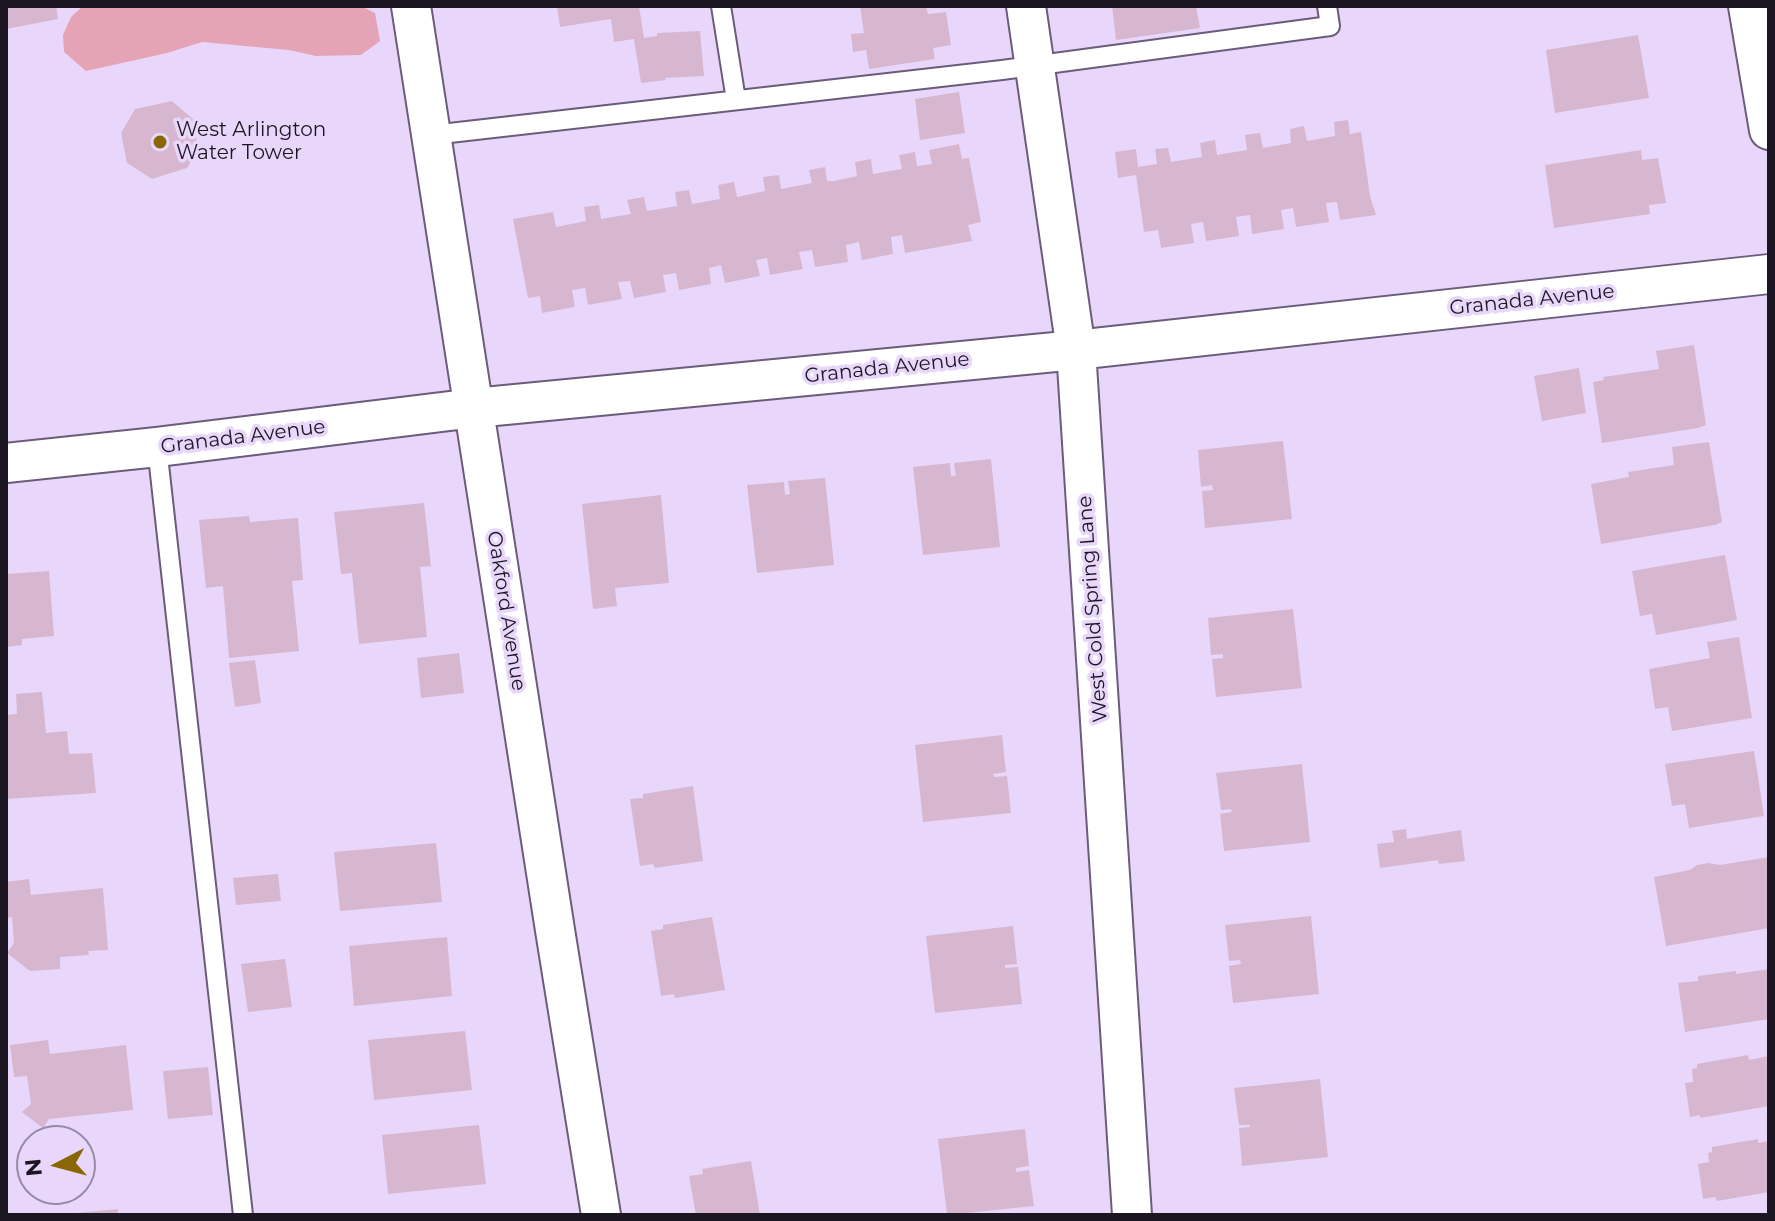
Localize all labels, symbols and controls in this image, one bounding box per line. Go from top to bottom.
place label: West Arlington Water Tower [176,118,326,165]
marker: West Arlington Water Tower [151,133,169,151]
street label: Granada Avenue [1448,279,1616,321]
street label: Granada Avenue [803,347,971,389]
street label: Granada Avenue [159,415,327,459]
street label: West Cold Spring Lane [1073,495,1113,723]
street label: Oakford Avenue [481,529,531,693]
north arrow [16,1125,96,1205]
text: N [19,1157,48,1178]

